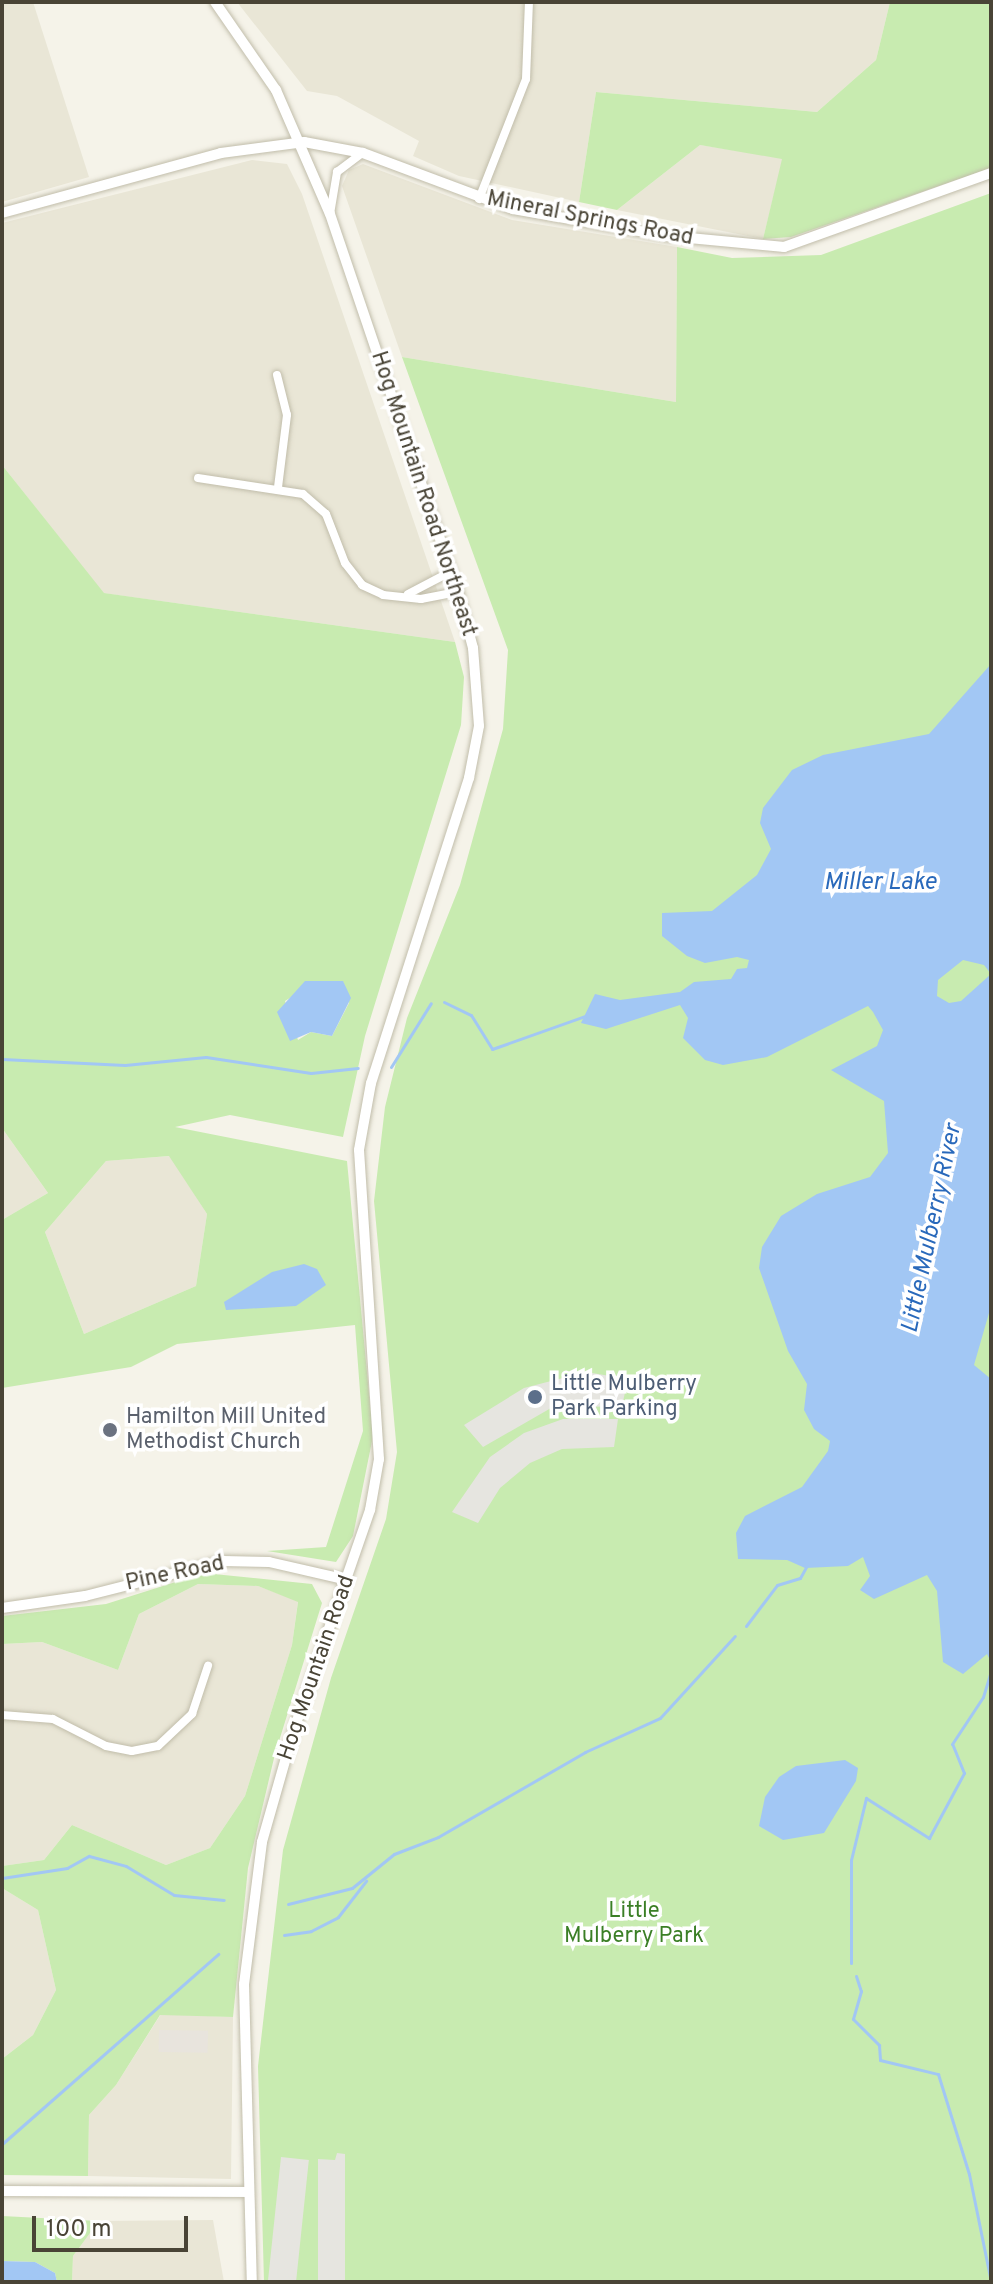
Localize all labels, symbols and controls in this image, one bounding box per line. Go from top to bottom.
street label: Mineral Springs Road [485,186,695,252]
street label: Hog Mountain Road Northeast [364,348,482,640]
water label: Miller Lake [824,870,936,898]
water label: Little Mulberry River [897,1122,969,1336]
place label: Little Mulberry Park Parking [551,1371,697,1422]
marker: Little Mulberry Park Parking [526,1388,544,1406]
place label: Hamilton Mill United Methodist Church [126,1404,326,1456]
marker: Hamilton Mill United Methodist Church [101,1421,119,1439]
street label: Pine Road [123,1551,227,1597]
street label: Hog Mountain Road [273,1572,361,1764]
park label: Little Mulberry Park [564,1898,704,1950]
scale bar [36,2200,192,2250]
text: 100 m [46,2215,112,2245]

